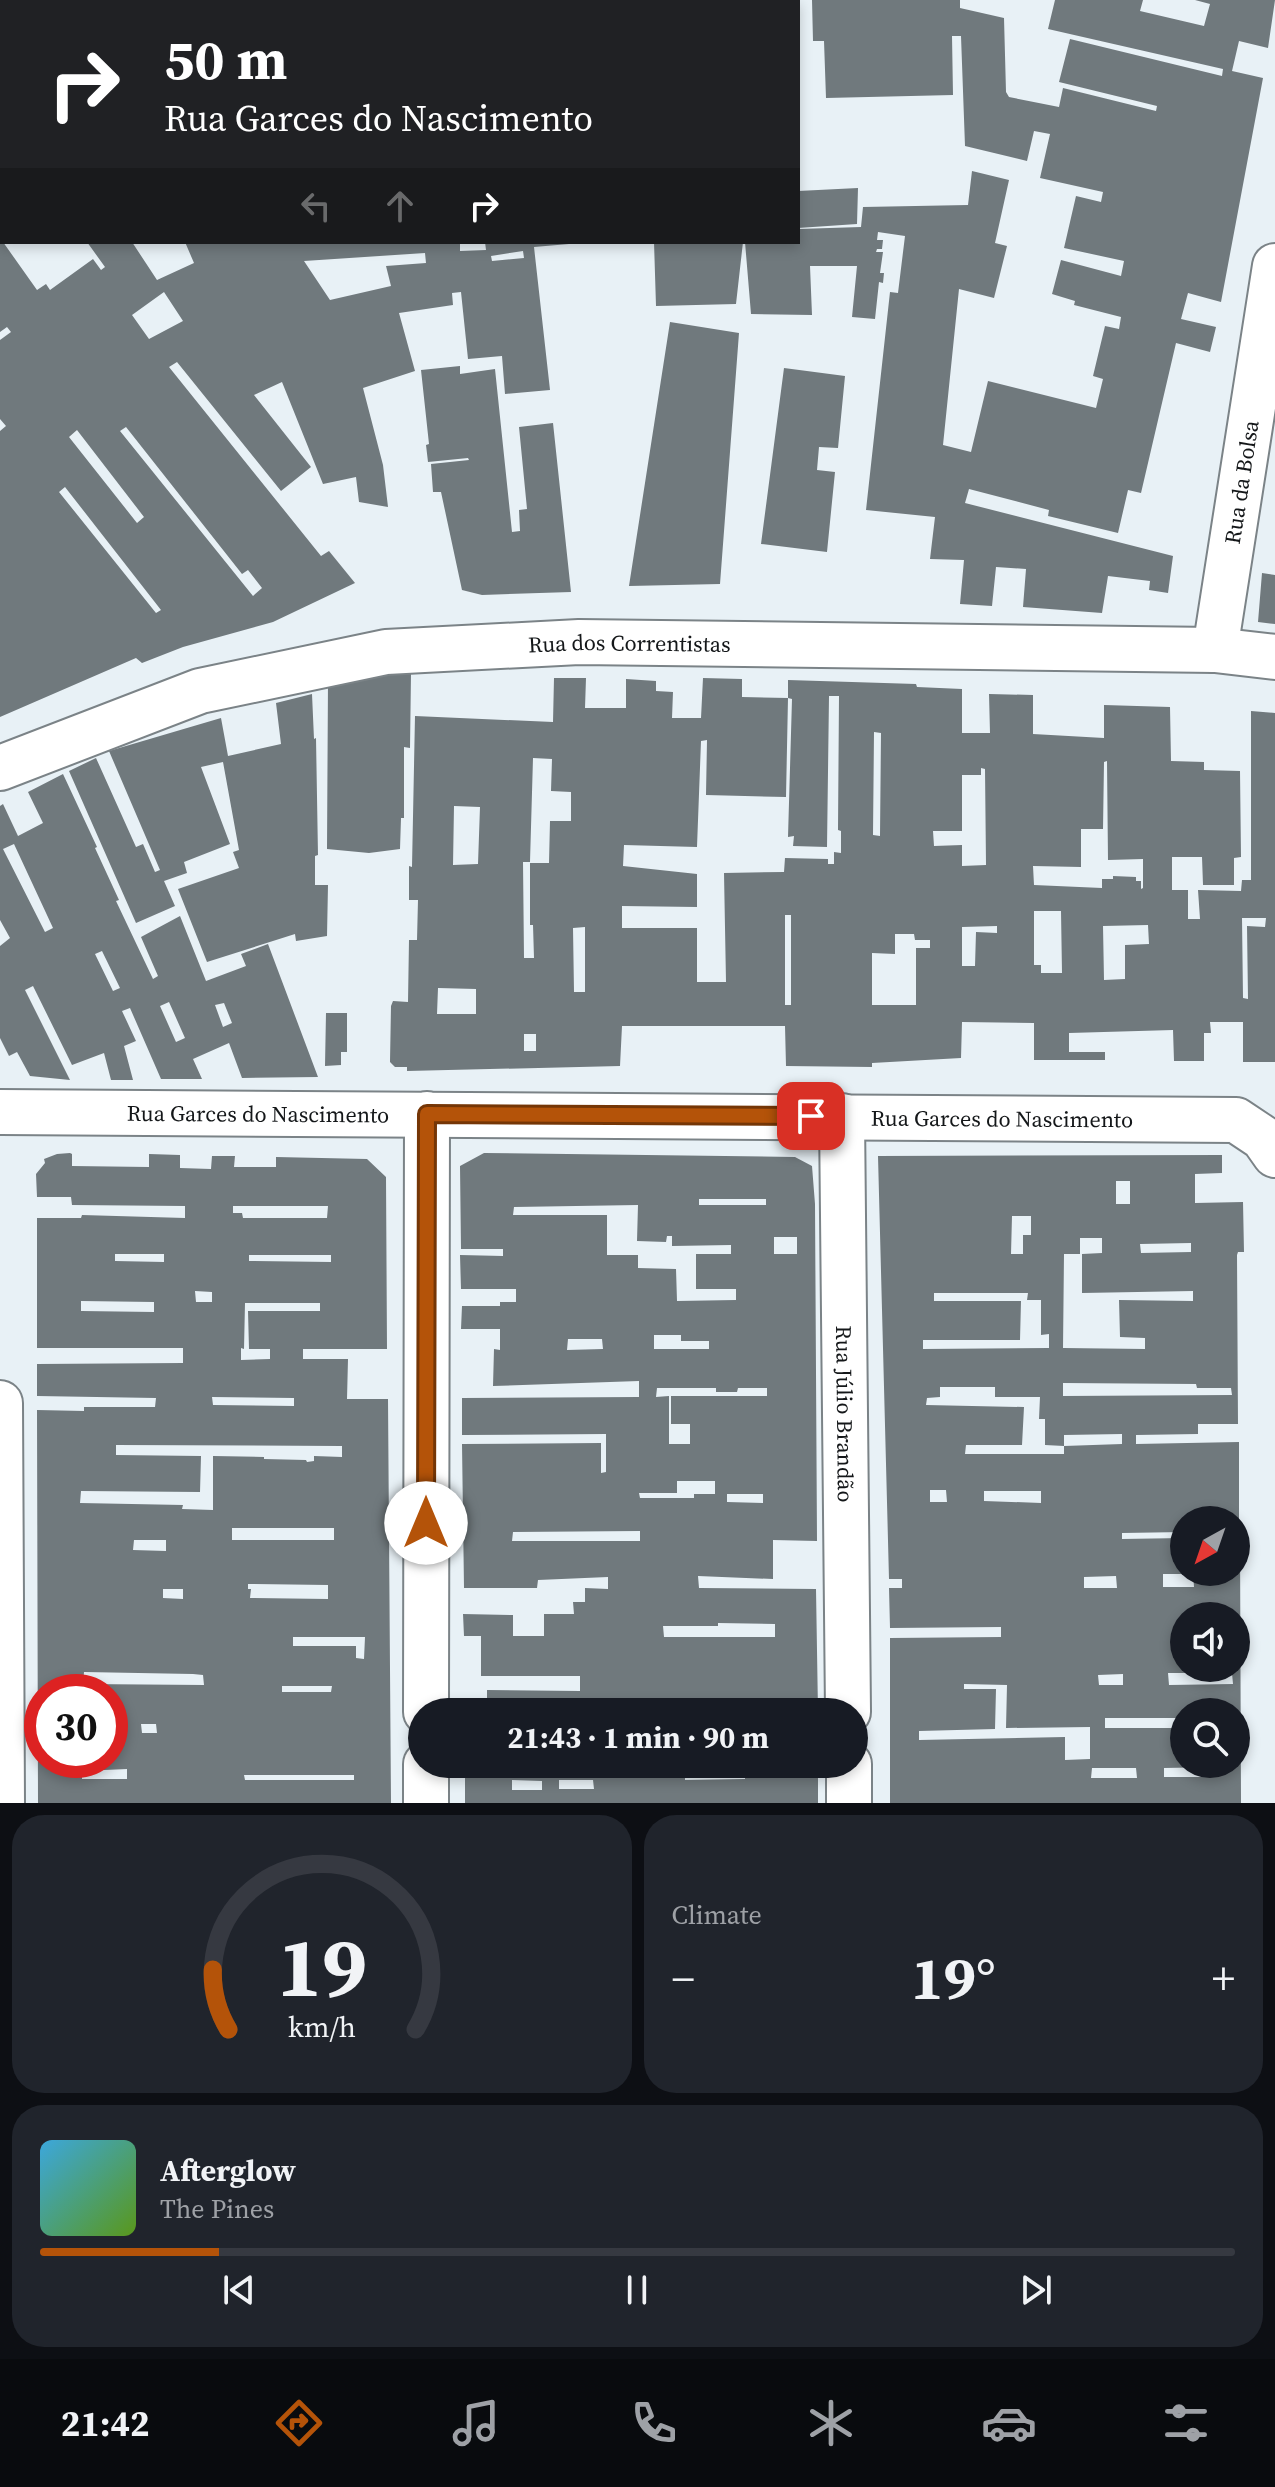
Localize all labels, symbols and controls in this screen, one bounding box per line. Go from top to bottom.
text: 50 m [164,21,287,98]
icon: right [32,32,136,136]
text: Rua Garces do Nascimento [164,94,593,143]
icon: left [294,184,338,228]
icon: ahead [378,184,422,228]
icon: right [462,184,506,228]
street label: Rua da Bolsa [1217,417,1266,546]
street label: Rua dos Correntistas [527,627,731,660]
pin [777,1082,845,1150]
icon: arrive [789,1094,833,1138]
street label: Rua Garces do Nascimento [127,1098,389,1130]
street label: Rua Garces do Nascimento [871,1103,1133,1134]
street label: Rua Júlio Brandão [829,1325,861,1503]
position arrow [384,1481,468,1565]
north arrow [1170,1506,1250,1586]
map controls [1170,1506,1250,1778]
button: sound [1170,1602,1250,1682]
speed limit sign: 30 [24,1674,128,1778]
button: search [1170,1698,1250,1778]
text: 21:43 · 1 min · 90 m [507,1717,769,1758]
text: Climate [672,1897,762,1933]
text: 19 [277,1910,367,2024]
text: 19° [911,1937,996,2019]
text: − [672,1948,695,2009]
text: + [1212,1948,1235,2009]
text: km/h [288,2007,356,2047]
text: Afterglow [160,2150,296,2191]
text: The Pines [160,2191,274,2227]
icon: previous [217,2268,261,2312]
icon: pause [615,2268,659,2312]
icon: next [1014,2268,1058,2312]
icon: directions [271,2395,327,2451]
icon: music [448,2395,504,2451]
icon: phone [626,2395,682,2451]
icon: climate [803,2395,859,2451]
icon: car [981,2395,1037,2451]
icon: filters [1158,2395,1214,2451]
text: 21:42 [61,2399,150,2448]

